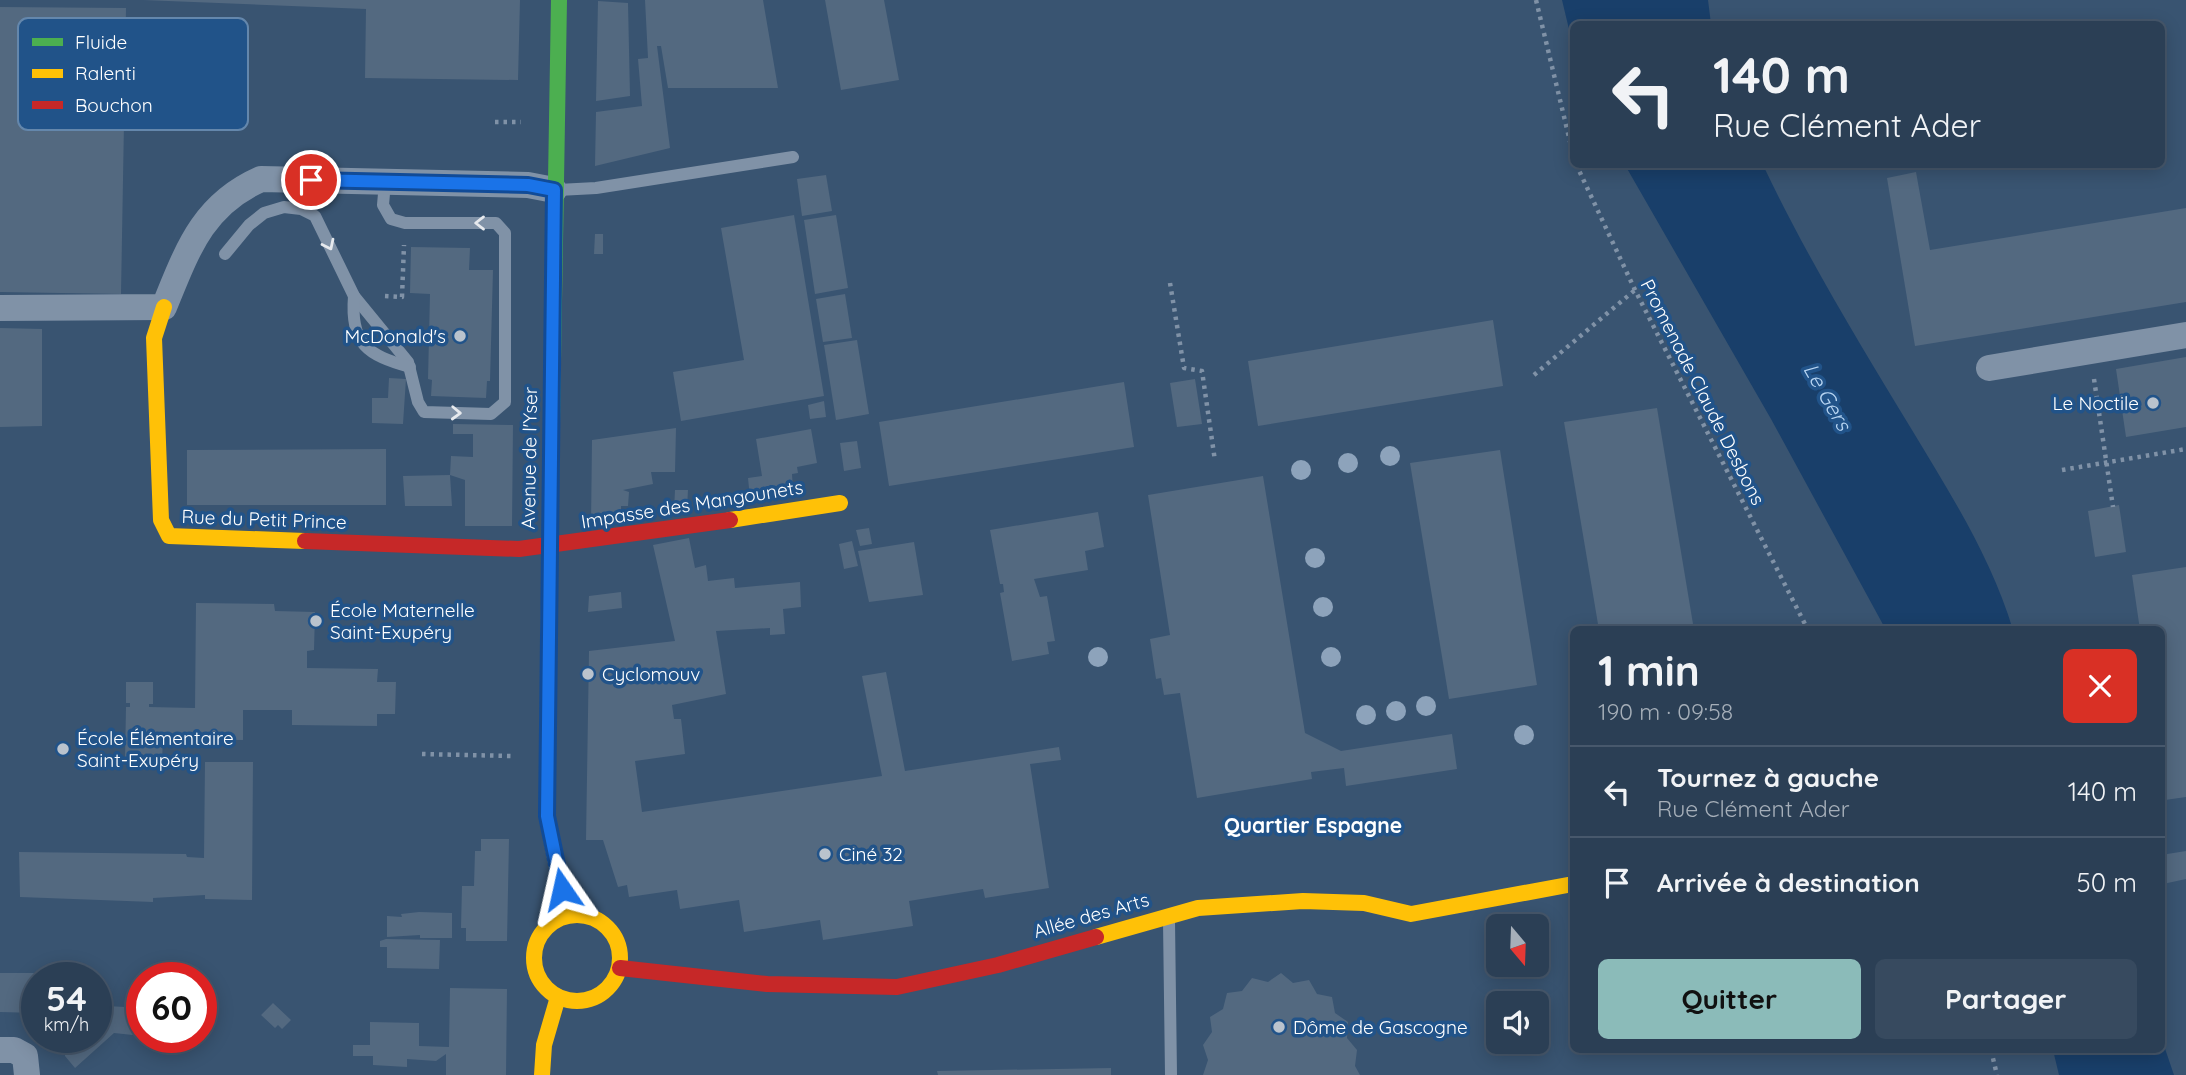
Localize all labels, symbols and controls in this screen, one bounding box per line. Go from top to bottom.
legend [18,18,248,130]
text: Fluide [75,30,127,54]
text: 140 m [1713,44,1850,105]
icon: left [1598,49,1689,140]
text: Ralenti [75,61,136,85]
text: Bouchon [75,93,153,117]
text: Rue Clément Ader [1713,105,1981,145]
pin [281,150,341,210]
icon: arrive [292,161,330,199]
one-way arrow [474,215,485,231]
one-way arrow [320,238,334,250]
street label: Promenade Claude Desbons [1635,275,1771,509]
place label: McDonald's [344,324,446,348]
marker: McDonald's [452,328,468,344]
water label: Le Gers [1798,358,1858,436]
street label: Avenue de l'Yser [516,386,542,529]
place label: Le Noctile [2052,391,2139,415]
marker: Le Noctile [2145,395,2161,411]
one-way arrow [451,405,462,420]
street label: Impasse des Mangounets [579,475,805,533]
street label: Rue du Petit Prince [181,504,347,534]
place label: École Maternelle Saint-Exupéry [330,598,475,644]
marker: École Maternelle Saint-Exupéry [308,613,324,629]
text: 1 min [1598,644,1700,697]
button: close [2063,649,2137,723]
place label: Cyclomouv [602,662,700,686]
marker: Cyclomouv [580,666,596,682]
text: 190 m · 09:58 [1598,697,1733,726]
place label: École Élémentaire Saint-Exupéry [77,726,234,772]
marker: École Élémentaire Saint-Exupéry [55,741,71,757]
text: Tournez à gauche [1657,761,1879,794]
icon: left [1598,773,1636,811]
text: 140 m [2068,775,2137,808]
text: Rue Clément Ader [1657,794,1850,823]
district label: Quartier Espagne [1224,812,1402,838]
place label: Ciné 32 [839,842,903,866]
marker: Ciné 32 [817,846,833,862]
position arrow [525,852,599,926]
icon: arrive [1598,864,1636,902]
text: Arrivée à destination [1657,866,1920,899]
text: 50 m [2077,866,2137,899]
street label: Allée des Arts [1030,887,1152,943]
north arrow [1486,914,1549,976]
map controls [1486,914,1549,1054]
button: Quitter [1598,959,1861,1039]
button: Partager [1875,959,2137,1039]
speed limit sign: 60 [126,962,217,1053]
text: 54 [46,976,87,1020]
button: sound [1486,991,1549,1054]
text: km/h [44,1013,89,1036]
place label: Dôme de Gascogne [1293,1015,1468,1039]
marker: Dôme de Gascogne [1271,1019,1287,1035]

